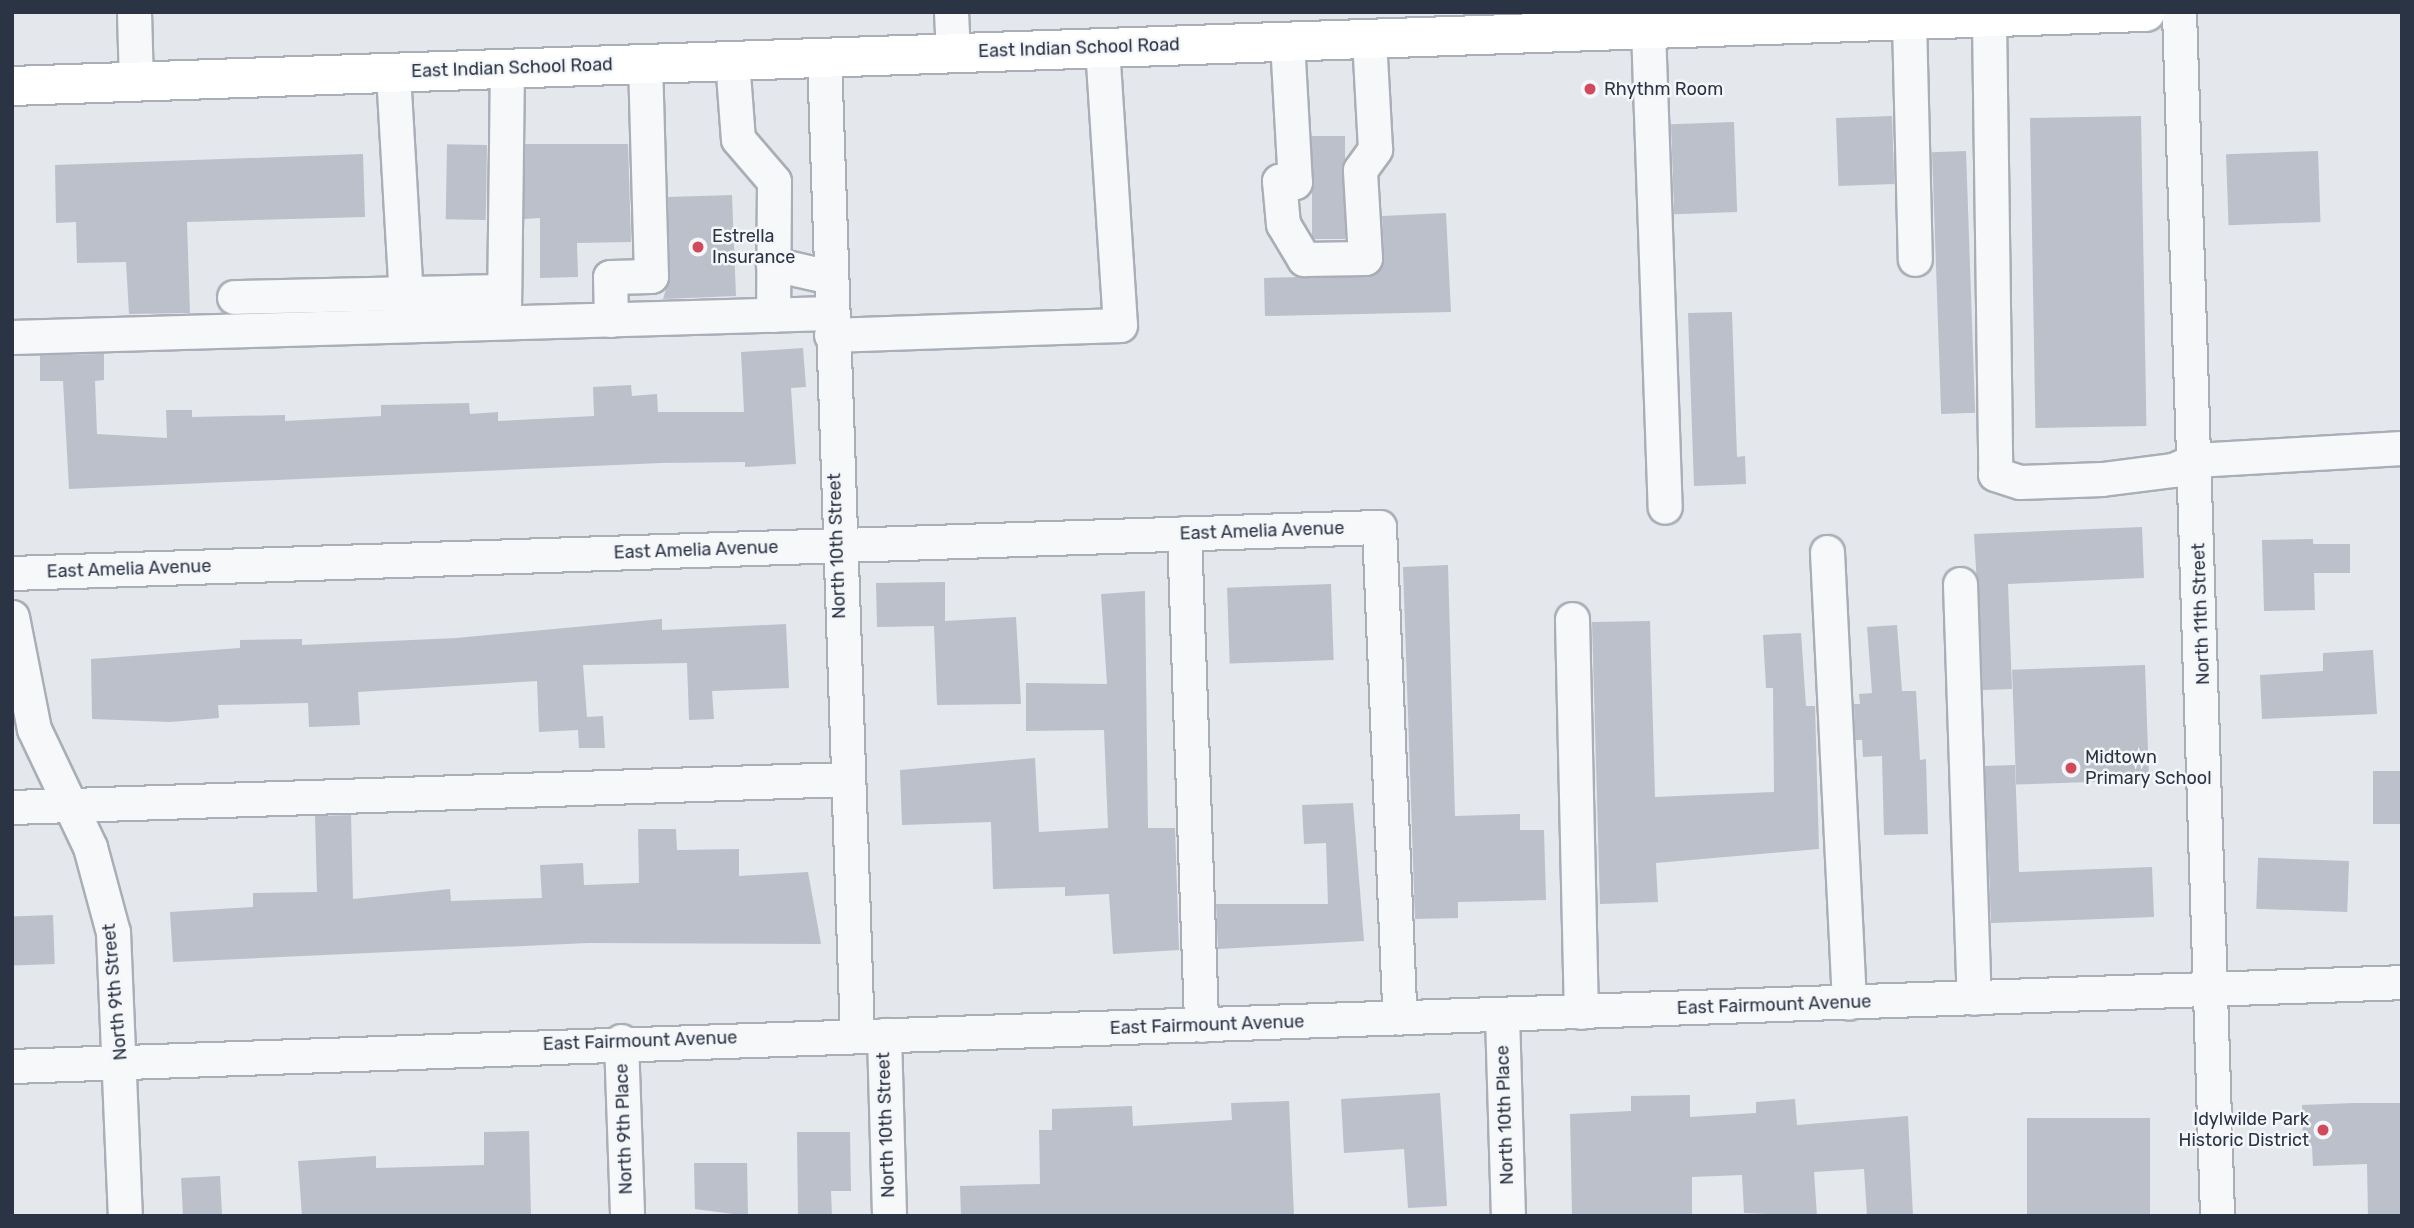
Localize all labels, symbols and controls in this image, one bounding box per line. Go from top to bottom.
street label: East Indian School Road [978,34,1180,62]
street label: East Indian School Road [411,54,613,82]
place label: Rhythm Room [1604,78,1723,100]
marker: Rhythm Room [1582,81,1598,97]
place label: Estrella Insurance [712,226,795,268]
marker: Estrella Insurance [690,239,706,255]
street label: North 10th Street [824,473,850,619]
street label: East Amelia Avenue [1179,517,1345,545]
street label: East Amelia Avenue [613,536,779,564]
street label: North 11th Street [2188,543,2214,685]
street label: East Amelia Avenue [46,555,212,583]
place label: Midtown Primary School [2085,747,2212,790]
marker: Midtown Primary School [2063,760,2079,776]
street label: North 9th Street [98,923,132,1061]
street label: East Fairmount Avenue [1676,991,1872,1019]
street label: East Fairmount Avenue [1109,1011,1305,1039]
street label: East Fairmount Avenue [542,1027,738,1055]
street label: North 10th Place [1492,1045,1518,1185]
street label: North 10th Street [873,1052,899,1198]
street label: North 9th Place [611,1063,637,1195]
place label: Idylwilde Park Historic District [2179,1109,2309,1152]
marker: Idylwilde Park Historic District [2315,1122,2331,1138]

